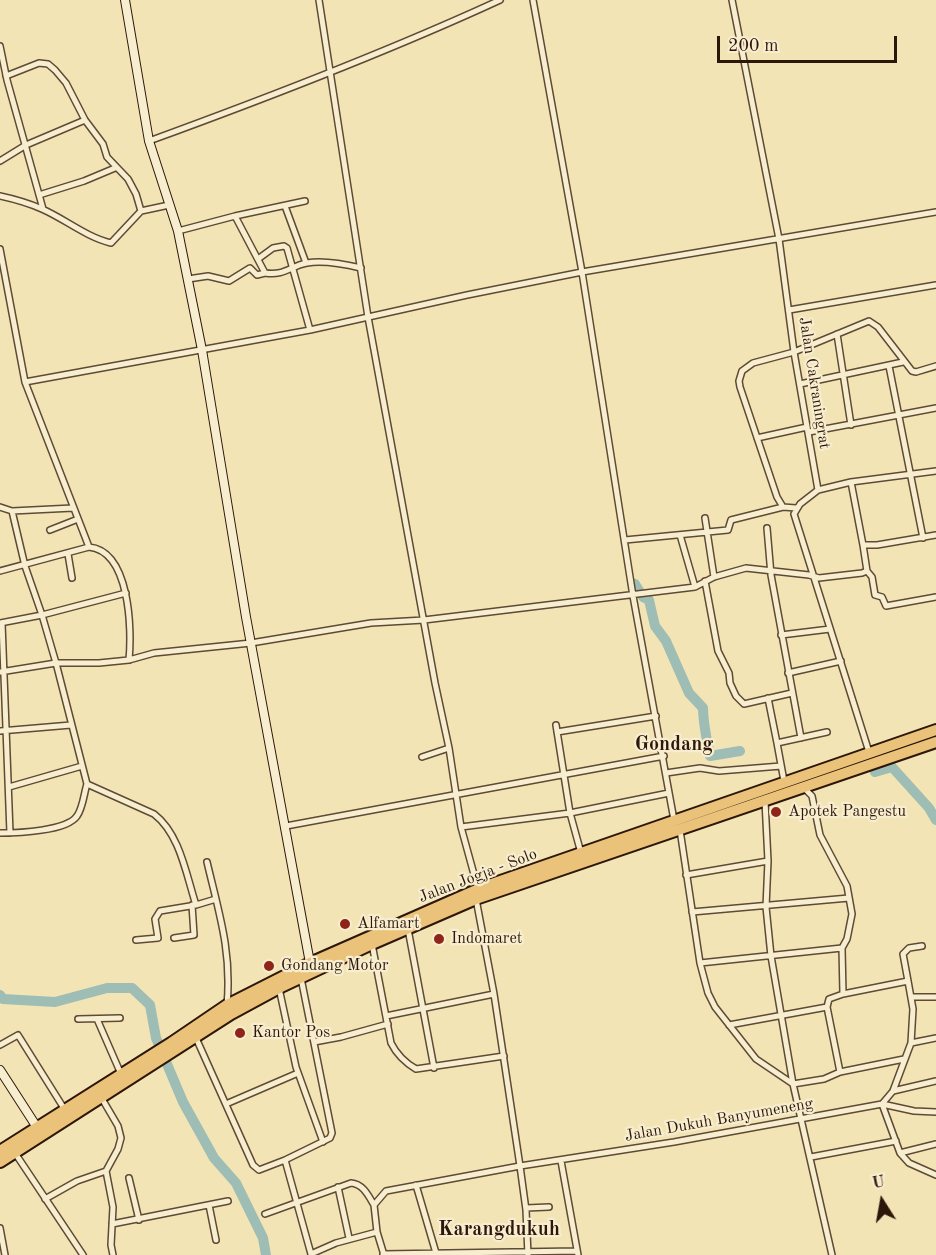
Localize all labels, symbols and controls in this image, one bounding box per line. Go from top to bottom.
scale bar [720,24,900,62]
text: 200 m [728,37,779,55]
street label: Jalan Cakraningrat [794,316,834,450]
district label: Gondang [635,733,713,757]
place label: Apotek Pangestu [788,802,906,822]
marker: Apotek Pangestu [769,805,783,819]
street label: Jalan Jogja - Solo [416,845,540,907]
place label: Alfamart [357,914,419,934]
marker: Alfamart [338,917,352,931]
place label: Indomaret [451,929,522,949]
marker: Indomaret [432,932,446,946]
place label: Gondang Motor [281,956,389,976]
marker: Gondang Motor [262,959,276,973]
place label: Kantor Pos [252,1023,330,1043]
marker: Kantor Pos [233,1026,247,1040]
street label: Jalan Dukuh Banyumeneng [623,1094,815,1146]
north arrow [852,1171,912,1231]
text: U [871,1174,886,1192]
district label: Karangdukuh [438,1218,560,1242]

